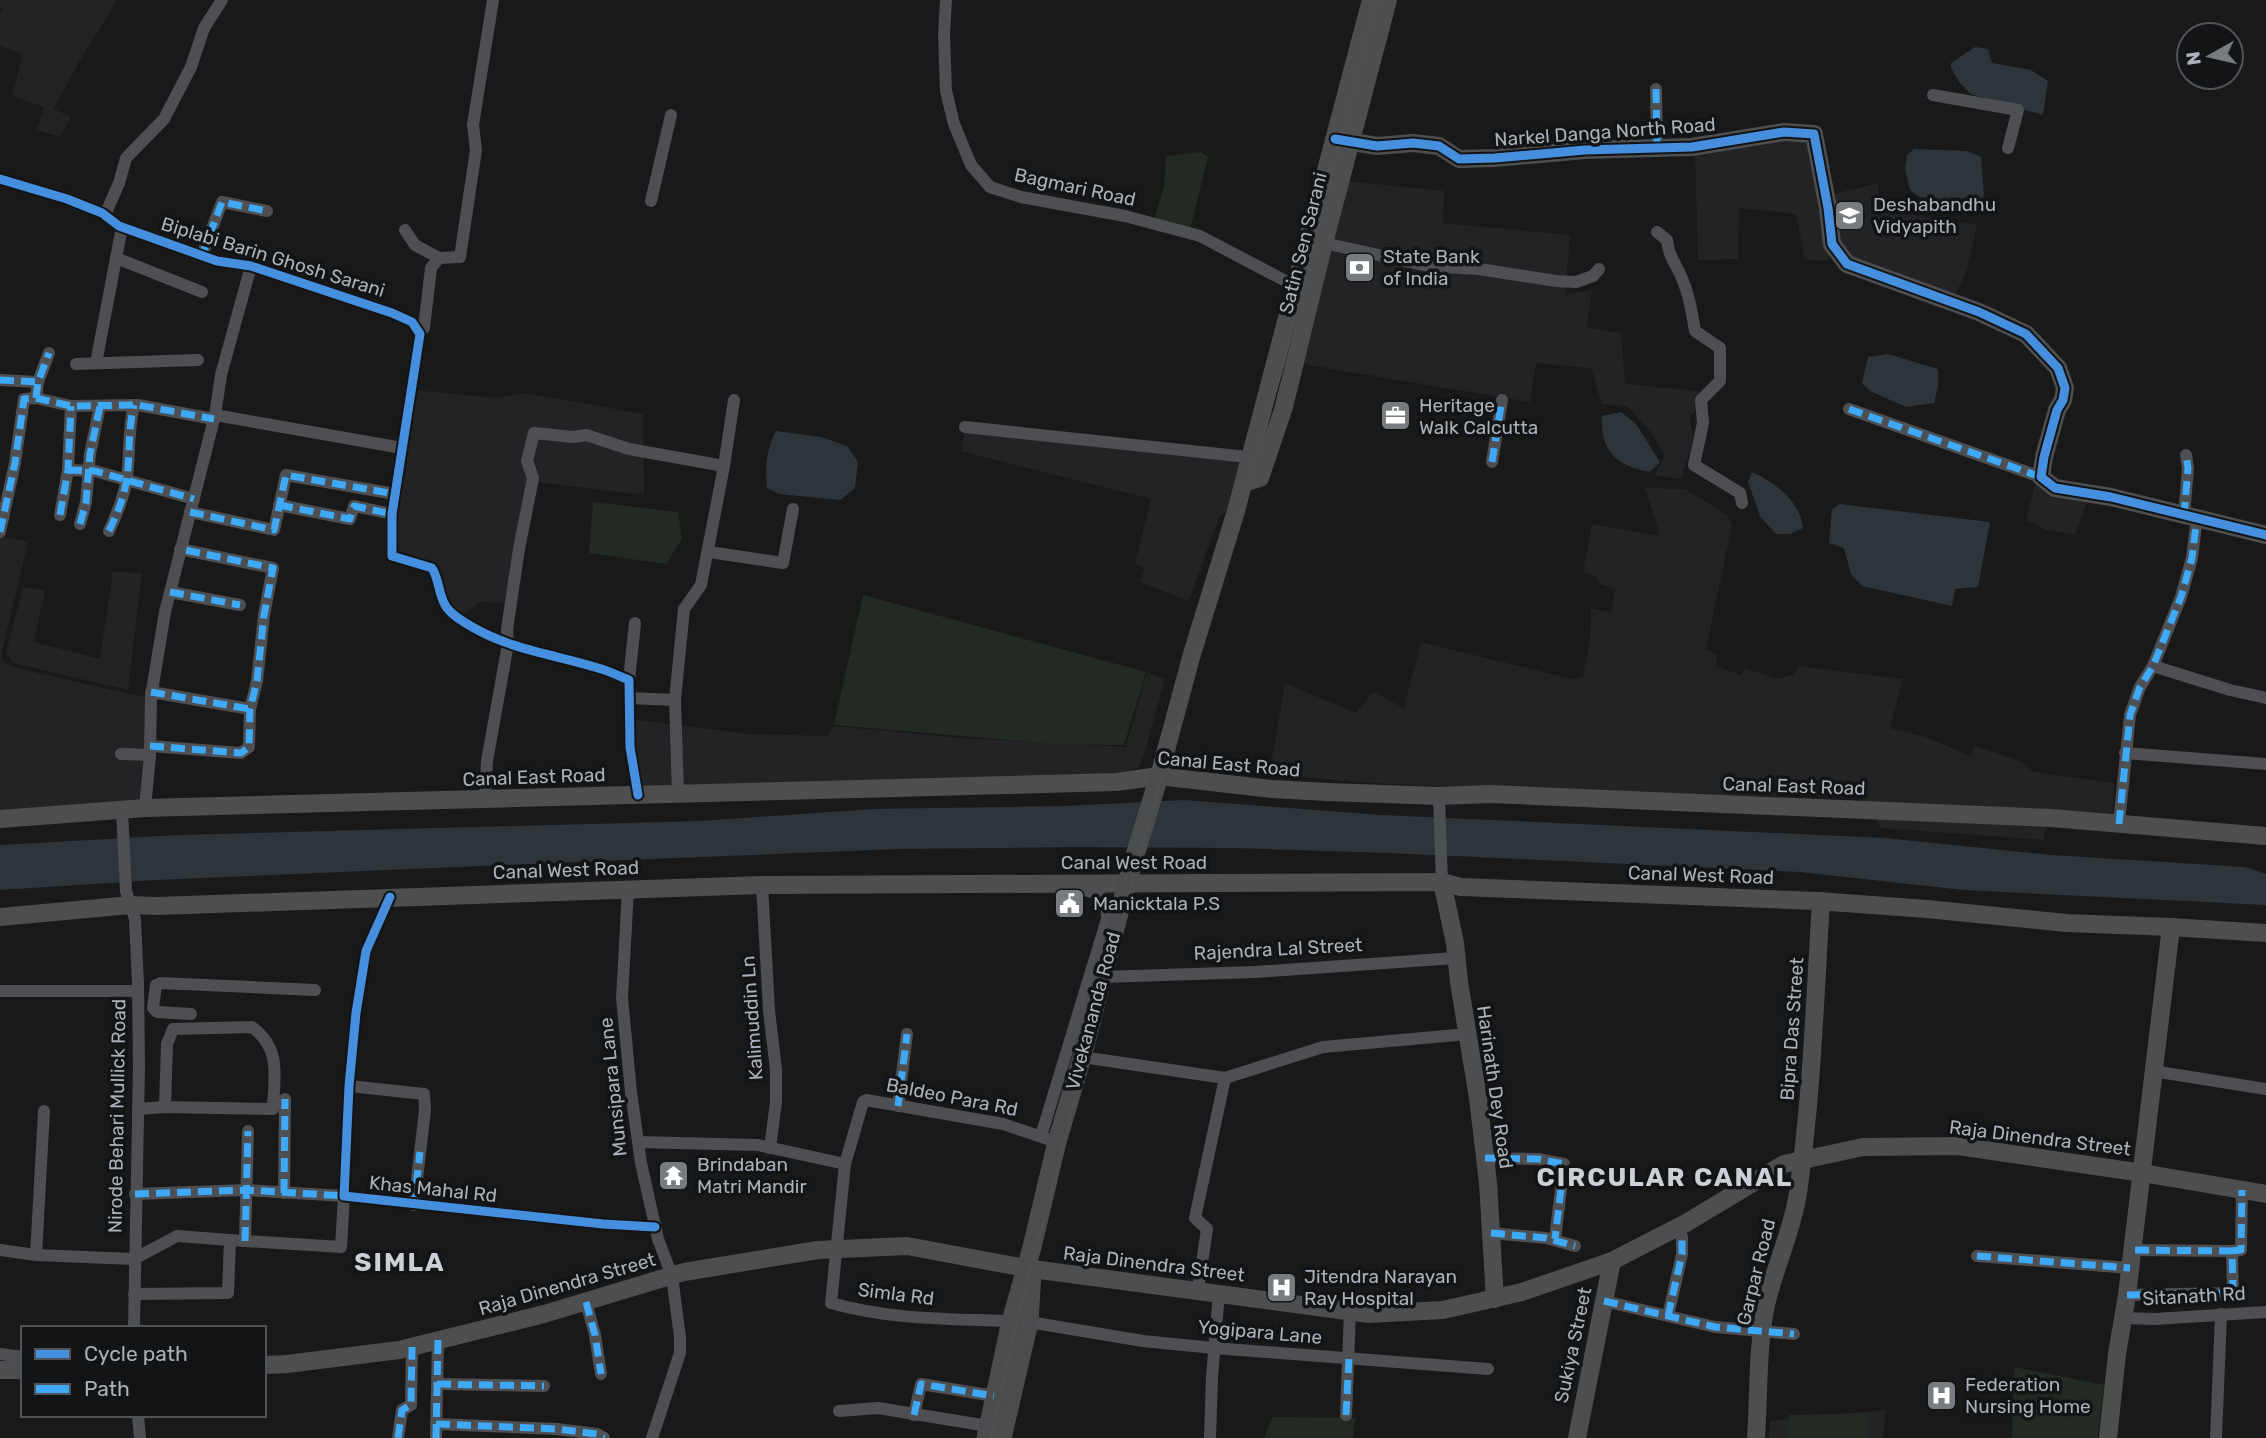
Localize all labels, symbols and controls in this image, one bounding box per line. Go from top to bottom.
north arrow [2175,21,2245,91]
text: N [2181,50,2206,67]
street label: Narkel Danga North Road [1494,113,1716,151]
street label: Bagmari Road [1012,163,1138,211]
street label: Satin Sen Sarani [1274,170,1332,316]
place label: Deshabandhu Vidyapith [1873,193,1996,238]
school or university icon: Deshabandhu Vidyapith [1833,198,1867,232]
street label: Biplabi Barin Ghosh Sarani [158,212,388,302]
place label: State Bank of India [1383,245,1480,290]
bank icon: State Bank of India [1343,250,1377,284]
place label: Heritage Walk Calcutta [1419,394,1538,439]
office icon: Heritage Walk Calcutta [1379,399,1413,433]
street label: Canal East Road [1157,746,1301,782]
street label: Canal East Road [462,763,606,791]
street label: Canal East Road [1722,772,1866,800]
street label: Canal West Road [1061,851,1207,874]
street label: Canal West Road [492,856,640,884]
street label: Canal West Road [1627,861,1775,889]
public building icon: Manicktala P.S [1053,886,1087,920]
place label: Manicktala P.S [1093,892,1220,915]
street label: Vivekananda Road [1061,929,1125,1093]
street label: Rajendra Lal Street [1193,933,1364,965]
street label: Kalimuddin Ln [736,955,768,1081]
street label: Bipra Das Street [1776,956,1809,1101]
street label: Nirode Behari Mullick Road [103,999,131,1233]
street label: Harinath Dey Road [1472,1004,1518,1170]
street label: Munsipara Lane [594,1016,632,1158]
street label: Baldeo Para Rd [884,1073,1020,1121]
street label: Raja Dinendra Street [1948,1115,2133,1161]
place label: Brindaban Matri Mandir [697,1153,807,1198]
temple icon: Brindaban Matri Mandir [657,1158,691,1192]
district label: CIRCULAR CANAL [1537,1162,1793,1193]
street label: Khas Mahal Rd [368,1171,498,1207]
street label: Garpar Road [1732,1216,1780,1328]
street label: Raja Dinendra Street [1062,1241,1247,1287]
district label: SIMLA [354,1247,446,1278]
street label: Raja Dinendra Street [476,1248,659,1320]
place label: Jitendra Narayan Ray Hospital [1304,1265,1457,1310]
hospital icon: Jitendra Narayan Ray Hospital [1264,1270,1298,1304]
street label: Simla Rd [857,1278,935,1310]
street label: Sitanath Rd [2142,1282,2246,1310]
street label: Sukiya Street [1549,1284,1597,1405]
street label: Yogipara Lane [1197,1315,1323,1349]
legend [21,1326,266,1417]
text: Cycle path [84,1341,188,1366]
place label: Federation Nursing Home [1965,1373,2091,1418]
text: Path [84,1376,130,1401]
hospital icon: Federation Nursing Home [1925,1378,1959,1412]

